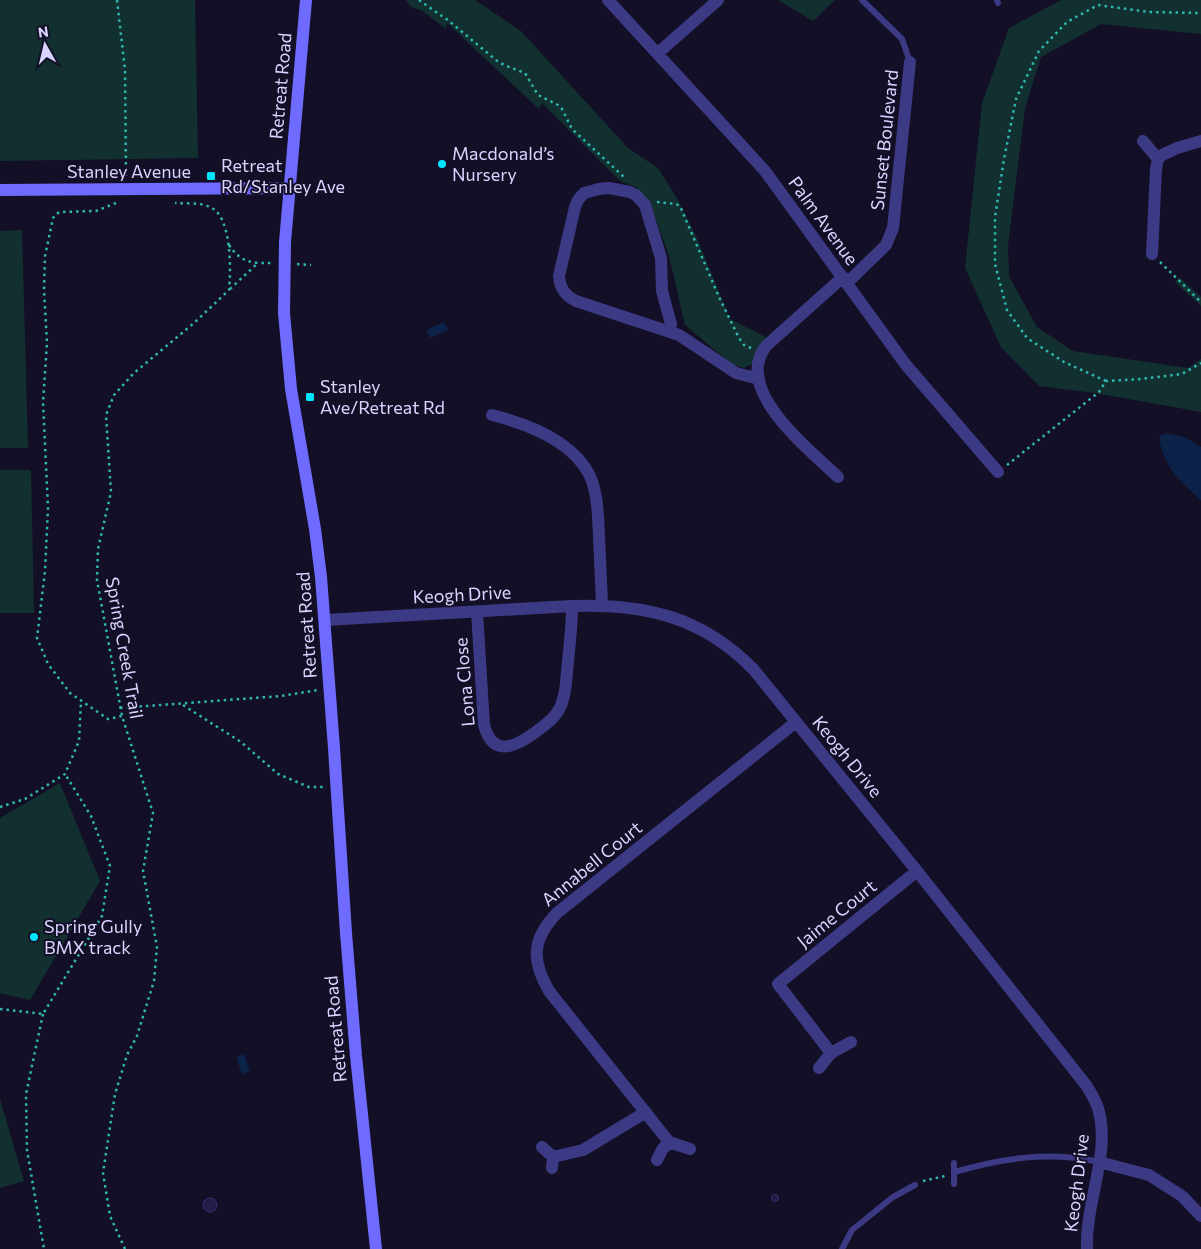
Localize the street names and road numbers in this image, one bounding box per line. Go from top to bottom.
street label: Retreat Road [264,32,296,140]
street label: Sunset Boulevard [866,68,902,211]
street label: Stanley Avenue [67,160,191,182]
street label: Palm Avenue [784,172,863,269]
street label: Retreat Road [291,571,321,679]
street label: Spring Creek Trail [102,575,148,720]
street label: Keogh Drive [412,580,512,608]
street label: Lona Close [449,637,479,728]
street label: Keogh Drive [808,711,887,802]
street label: Annabell Court [537,816,646,910]
street label: Jaime Court [792,875,880,952]
street label: Retreat Road [319,975,351,1083]
street label: Keogh Drive [1059,1133,1093,1233]

